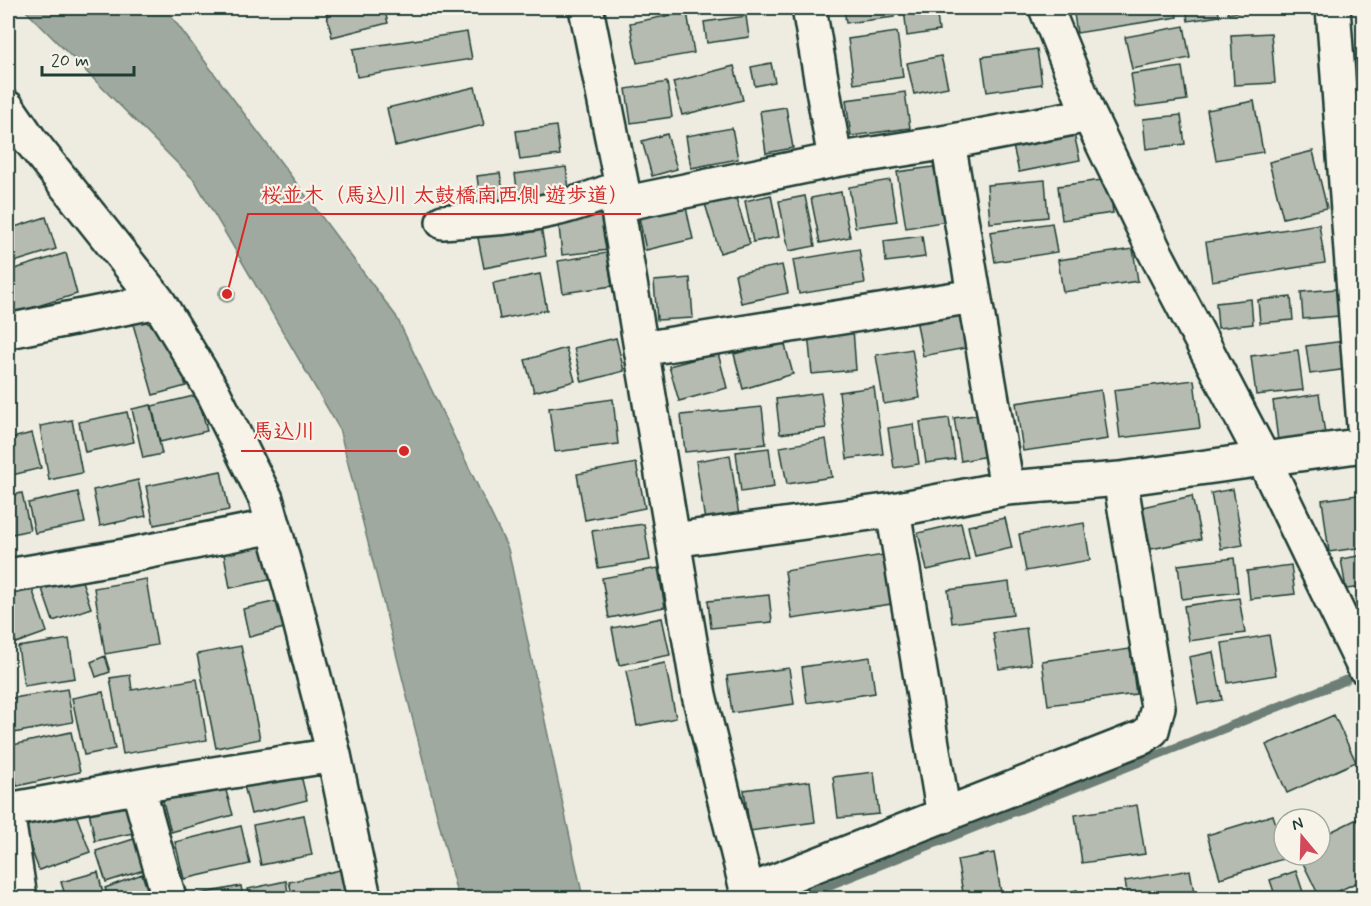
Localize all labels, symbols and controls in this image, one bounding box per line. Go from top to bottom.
scale bar [42,39,134,77]
text: 20 m [51,49,89,73]
callout: 桜並木（馬込川 太鼓橋南西側 遊歩道） [248,175,641,214]
text: 桜並木（馬込川 太鼓橋南西側 遊歩道） [261,182,629,210]
callout: 馬込川 [241,412,328,451]
text: 馬込川 [253,418,316,446]
north arrow [1272,807,1332,867]
text: N [1289,813,1306,836]

